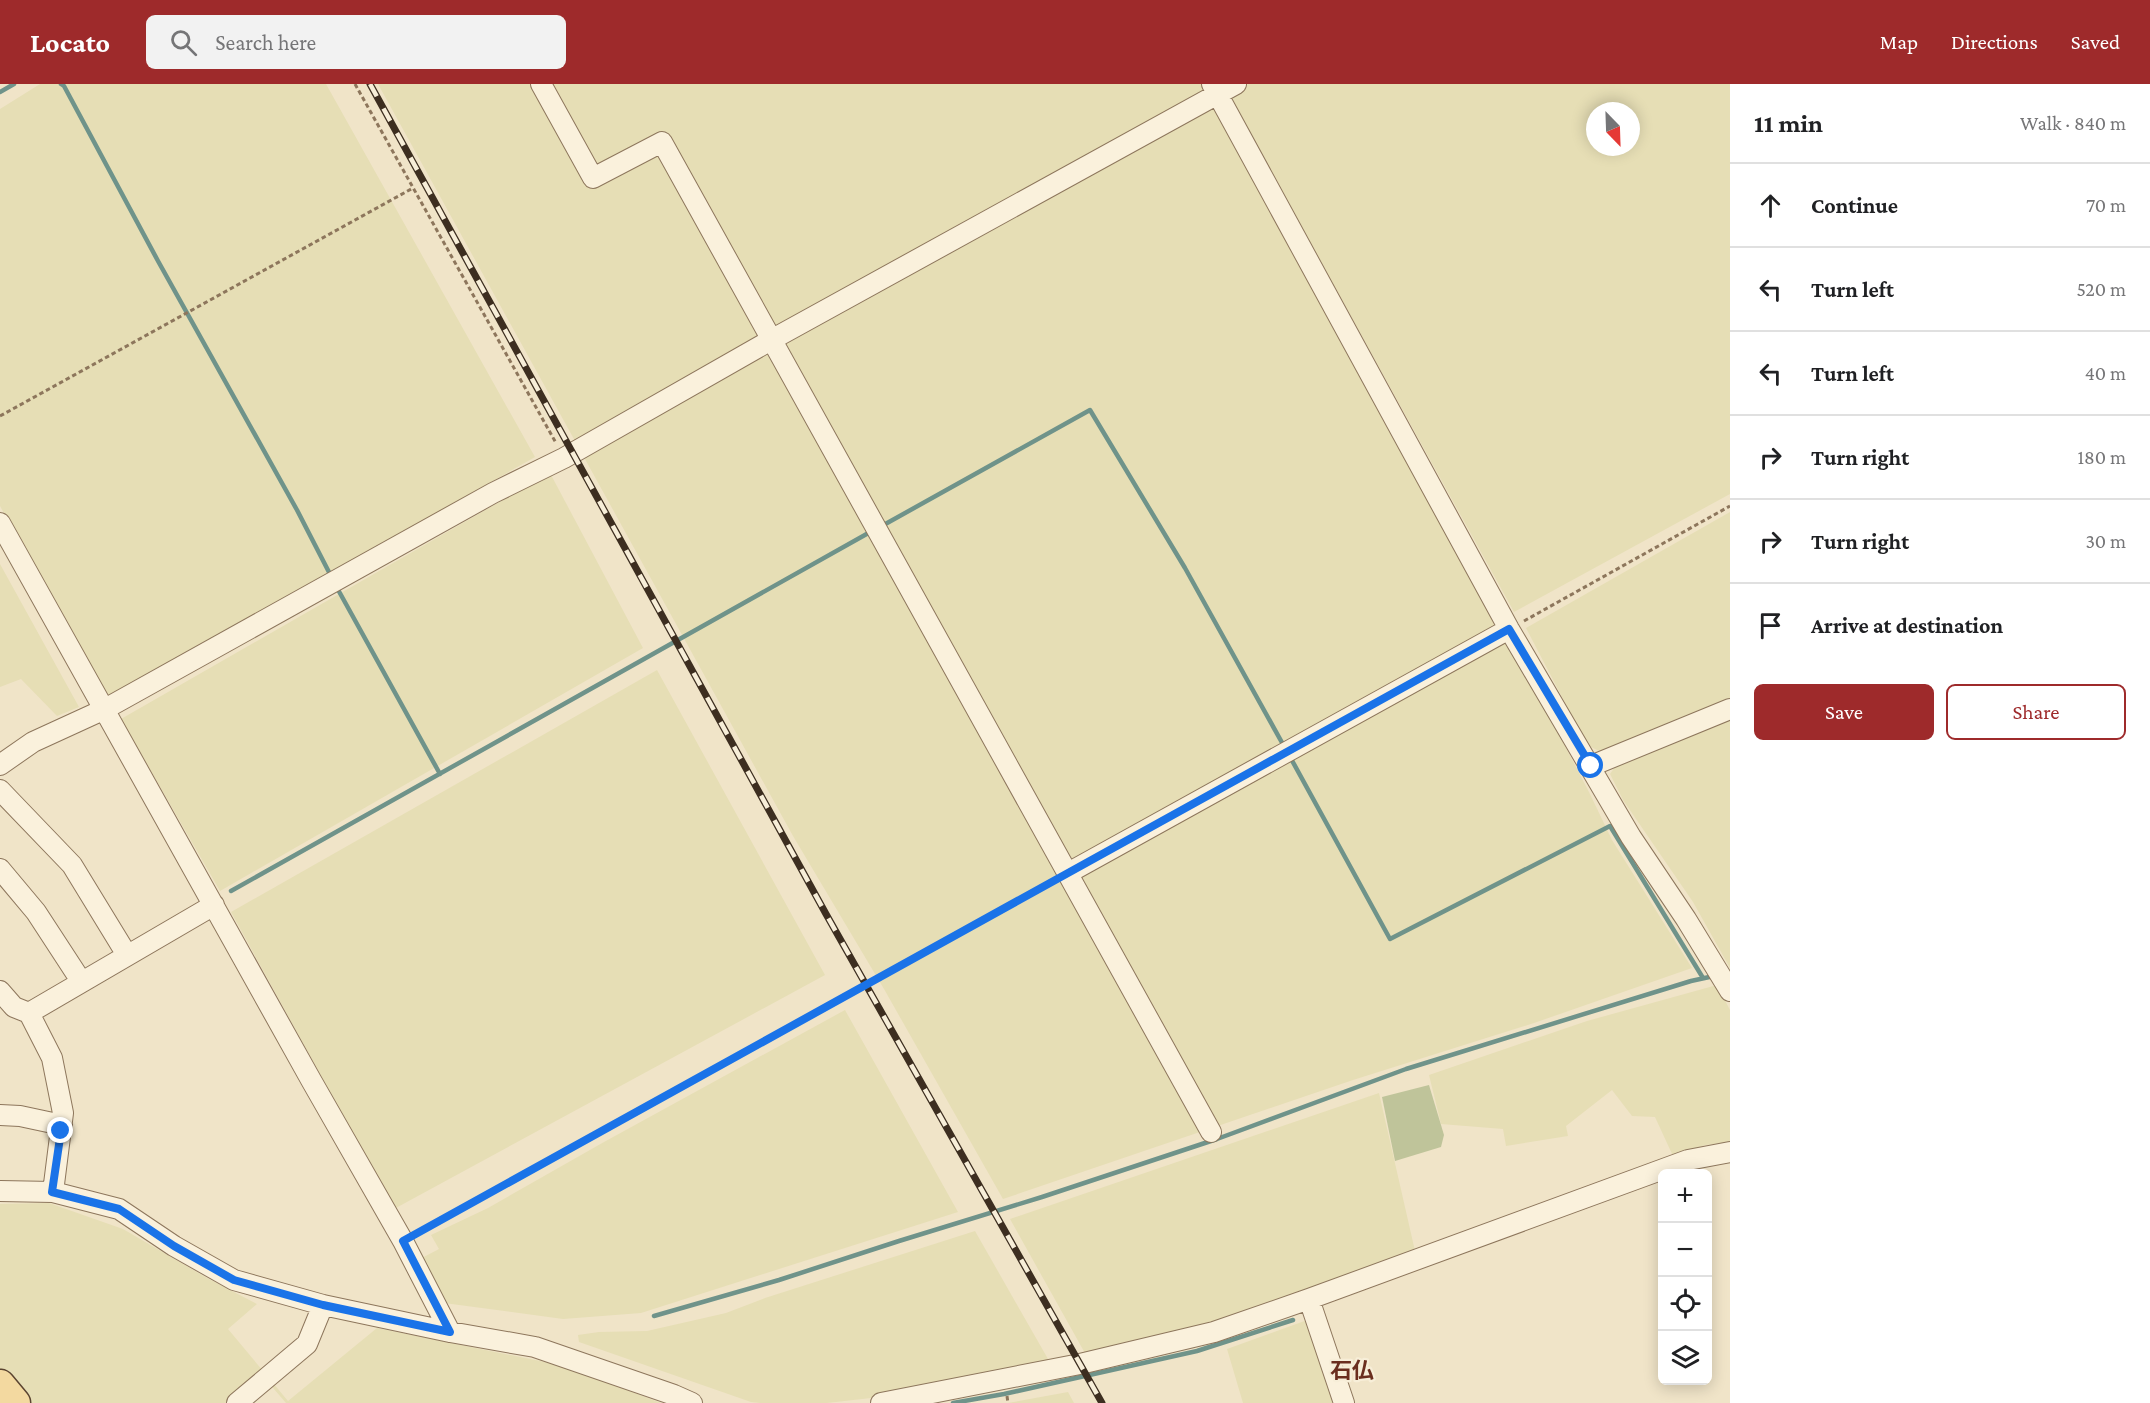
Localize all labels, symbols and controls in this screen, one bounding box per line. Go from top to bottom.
search box [146,15,566,69]
icon: search [167,26,200,59]
text: Locato [30,27,110,58]
text: Search here [215,30,316,55]
text: Map [1880,30,1918,54]
text: Directions [1951,30,2038,54]
text: Saved [2071,30,2120,54]
north arrow [1586,102,1640,156]
text: 11 min [1754,109,1823,138]
text: Walk · 840 m [2020,112,2126,134]
icon: ahead [1754,189,1787,222]
text: Continue [1811,193,1898,218]
text: 70 m [2086,194,2126,216]
icon: left [1754,273,1787,306]
text: Turn left [1811,277,1894,302]
text: 520 m [2076,278,2126,300]
icon: left [1754,357,1787,390]
text: Turn left [1811,361,1894,386]
text: 40 m [2085,362,2126,384]
icon: right [1754,441,1787,474]
text: Turn right [1811,445,1909,470]
text: 180 m [2077,446,2126,468]
icon: right [1754,525,1787,558]
text: Turn right [1811,529,1909,554]
text: 30 m [2085,530,2126,552]
icon: arrive [1754,609,1787,642]
text: Arrive at destination [1811,613,2003,638]
button: Save [1754,684,1934,740]
button: Share [1946,684,2126,740]
route start [1577,752,1603,778]
route end [47,1117,73,1143]
map controls [1658,1169,1712,1385]
button: + [1658,1169,1712,1223]
button: − [1658,1223,1712,1277]
button: locate [1658,1277,1712,1331]
button: layers [1658,1331,1712,1385]
district label: 石仏 [1330,1358,1374,1383]

